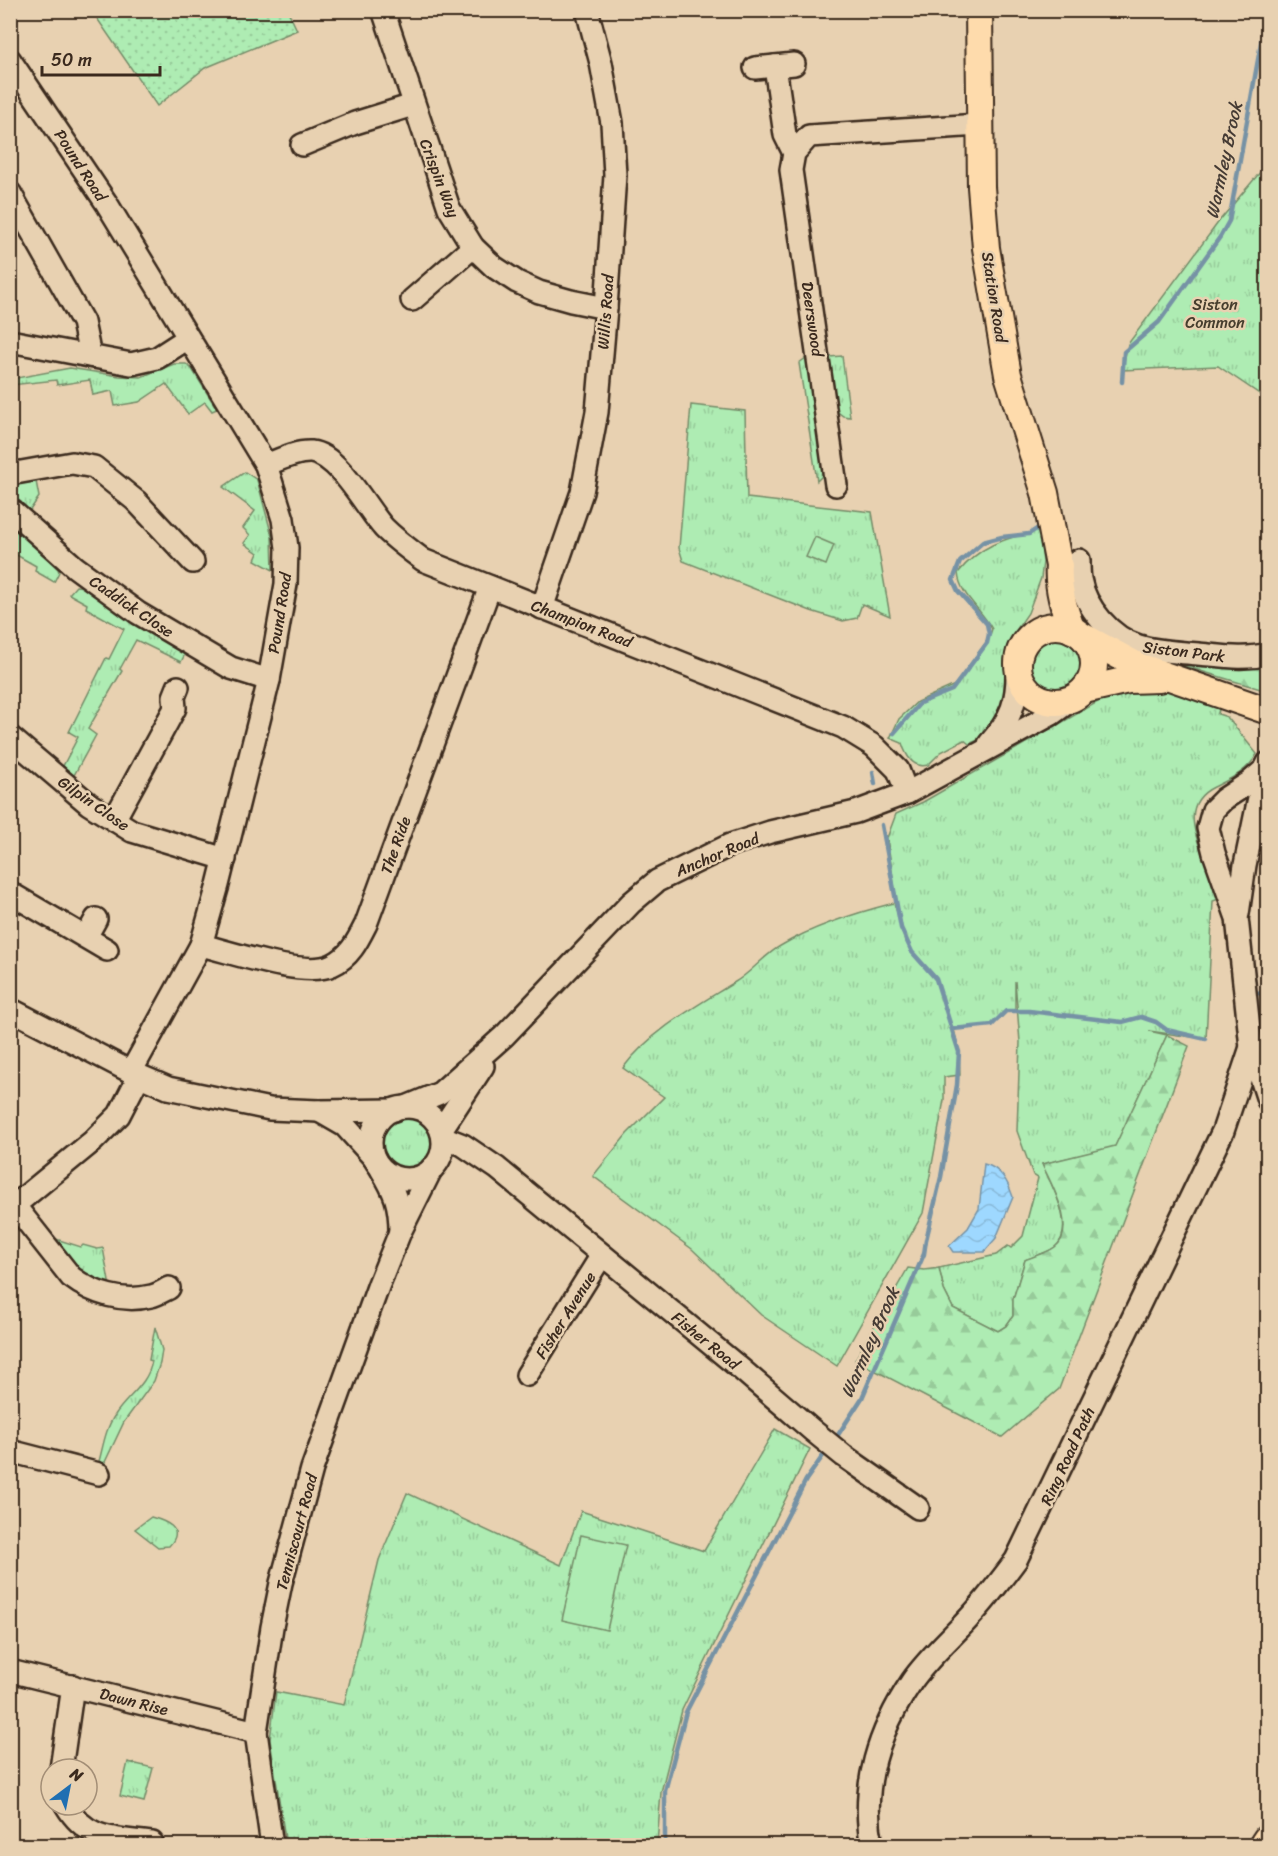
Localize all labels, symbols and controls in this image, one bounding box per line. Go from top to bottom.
scale bar [42,39,160,77]
text: 50 m [51,44,92,76]
water label: Warmley Brook [1196,97,1252,221]
street label: Pound Road [46,123,116,209]
street label: Crispin Way [411,134,468,223]
street label: Station Road [973,250,1016,346]
street label: Willis Road [588,272,623,351]
street label: Deerswood [793,280,832,360]
park label: Siston Common [1185,290,1245,337]
street label: Caddick Close [83,567,180,646]
street label: Pound Road [259,569,300,656]
street label: Champion Road [527,591,638,657]
street label: Siston Park [1141,632,1227,671]
street label: Gilpin Close [52,768,136,839]
street label: The Ride [372,812,419,878]
street label: Anchor Road [670,823,765,886]
street label: Fisher Avenue [527,1266,604,1365]
water label: Warmley Brook [831,1280,909,1403]
street label: Fisher Road [665,1303,748,1378]
street label: Ring Road Path [1032,1402,1103,1510]
street label: Tenniscourt Road [267,1469,326,1594]
street label: Dawn Rise [96,1679,172,1724]
north arrow [39,1757,99,1817]
text: N [63,1759,90,1790]

